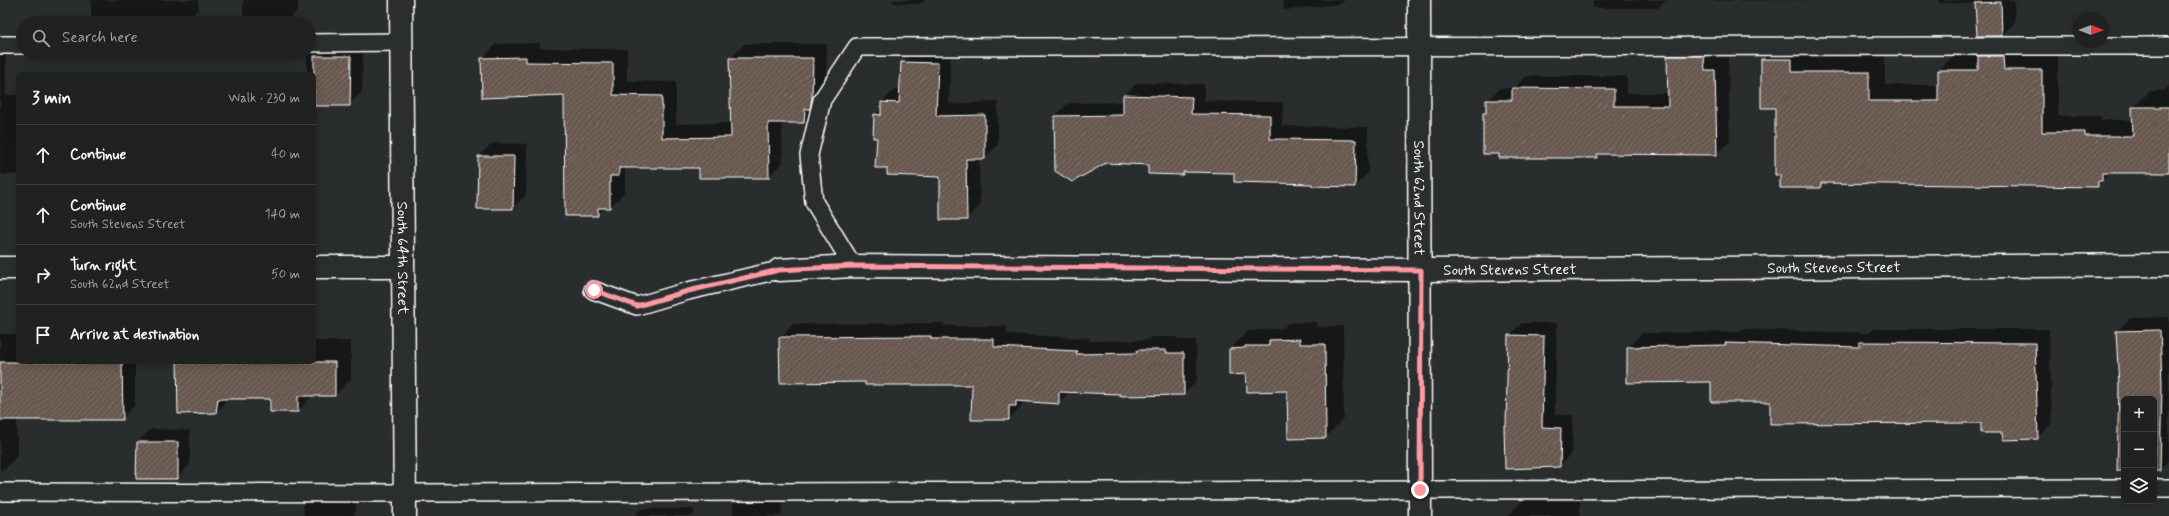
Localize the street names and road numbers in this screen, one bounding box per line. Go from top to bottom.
street label: South 62nd Street [1408,140,1428,256]
street label: South 64th Street [392,201,412,315]
street label: South Stevens Street [1767,258,1901,279]
street label: South Stevens Street [1443,260,1577,281]

